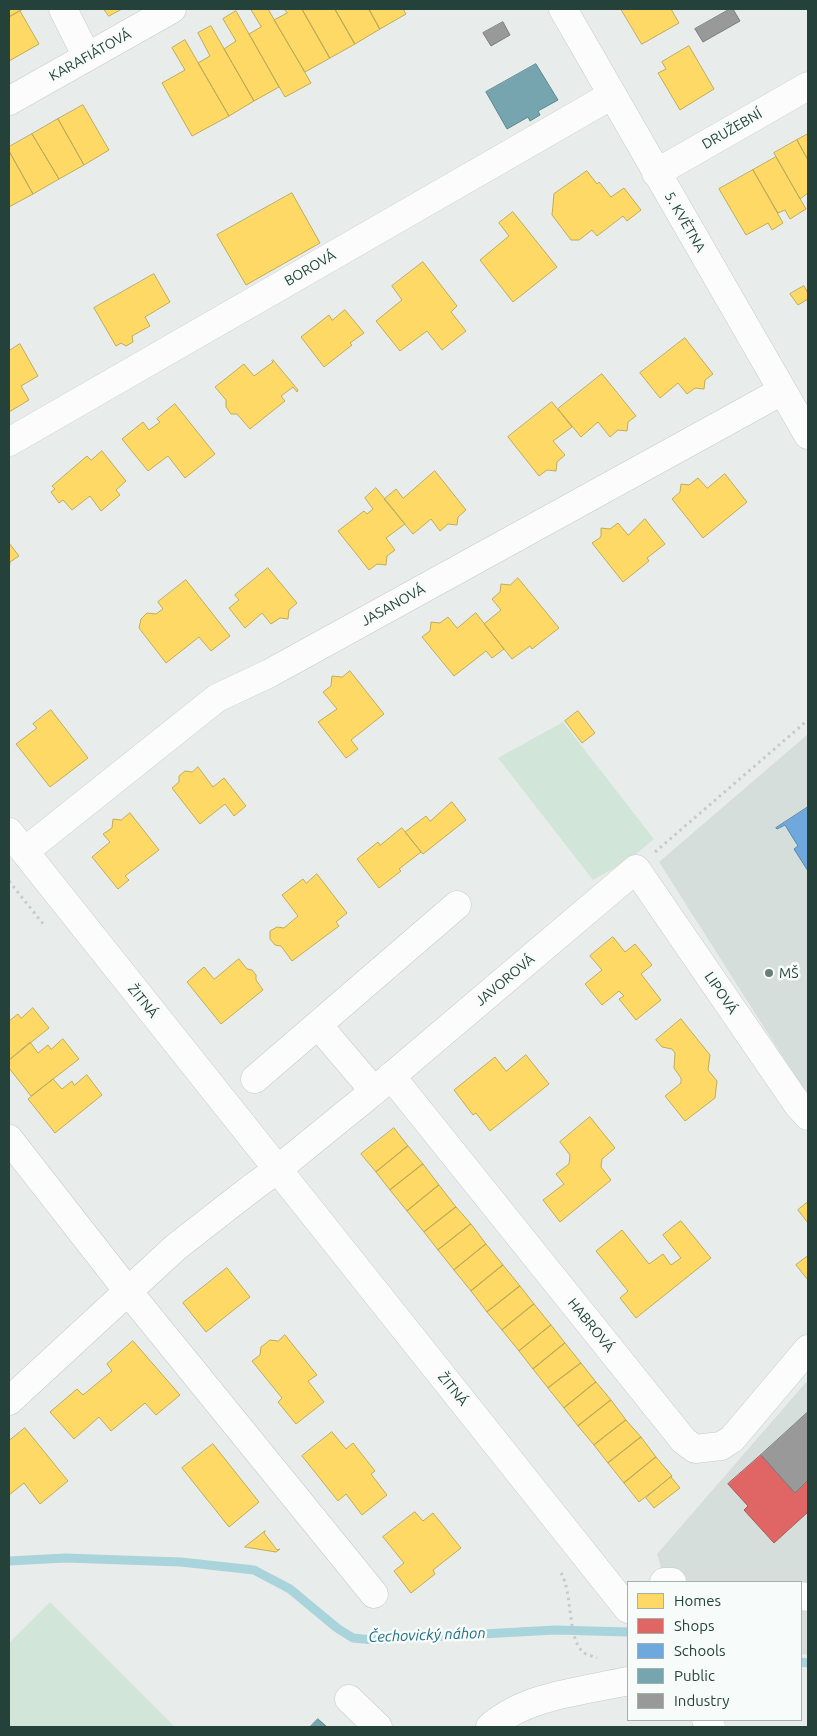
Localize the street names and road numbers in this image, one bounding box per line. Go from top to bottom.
street label: KARAFIÁTOVÁ [46,26,134,84]
street label: DRUŽEBNÍ [699,105,765,153]
street label: 5. KVĚTNA [661,189,709,255]
street label: BOROVÁ [281,247,339,289]
street label: JASANOVÁ [358,581,428,629]
street label: JAVOROVÁ [472,951,538,1009]
street label: LIPOVÁ [701,969,741,1017]
street label: ŽITNÁ [124,981,162,1021]
street label: HABROVÁ [564,1295,618,1355]
street label: ŽITNÁ [434,1369,472,1409]

